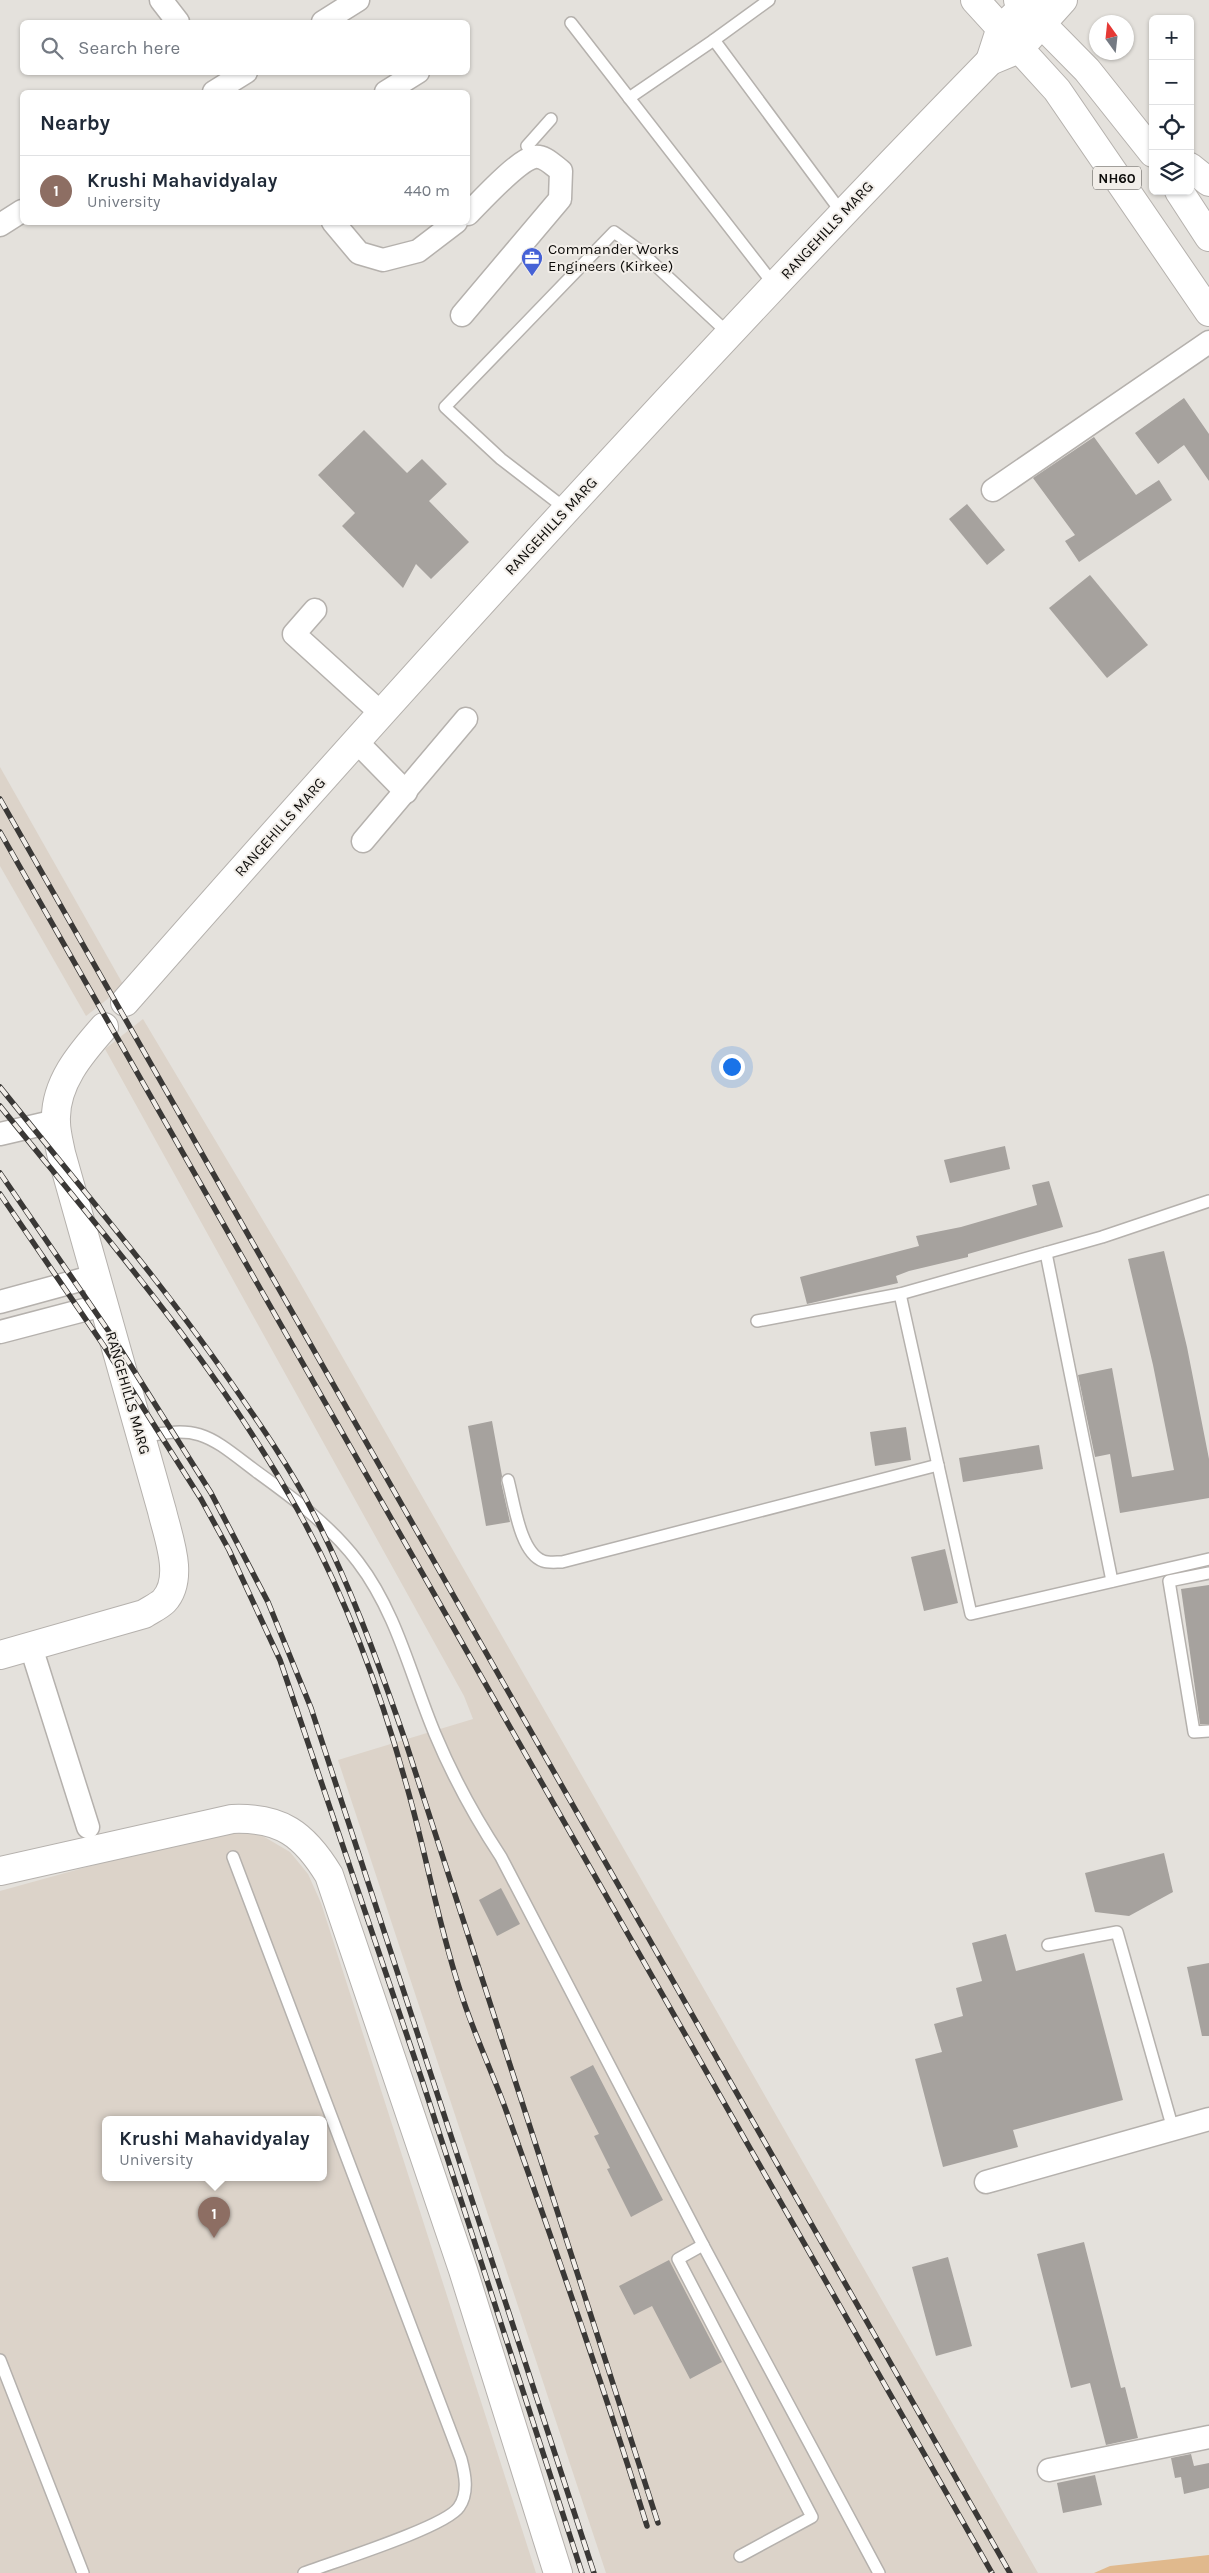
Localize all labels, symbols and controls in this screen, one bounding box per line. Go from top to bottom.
north arrow [1089,15,1134,60]
map controls [1149,15,1194,195]
button: + [1149,15,1194,60]
search box [20,20,470,75]
icon: search [38,34,66,62]
text: Search here [78,37,180,59]
button: − [1149,60,1194,105]
button: locate [1149,105,1194,150]
text: Nearby [40,111,110,135]
button: layers [1149,150,1194,195]
road number: NH60 [1093,167,1141,190]
text: Krushi Mahavidyalay [87,170,277,192]
street label: RANGEHILLS MARG [777,177,877,283]
text: 1 [53,181,59,200]
text: 440 m [404,181,450,200]
text: University [87,192,161,211]
place label: Commander Works Engineers (Kirkee) [548,240,679,275]
office icon: Commander Works Engineers (Kirkee) [520,246,544,277]
street label: RANGEHILLS MARG [501,473,601,579]
street label: RANGEHILLS MARG [231,774,329,880]
your location [719,1054,745,1080]
street label: RANGEHILLS MARG [102,1329,154,1457]
popup [102,2116,327,2181]
text: Krushi Mahavidyalay [119,2128,310,2150]
text: University [119,2150,193,2169]
pin: 1 [198,2197,230,2238]

